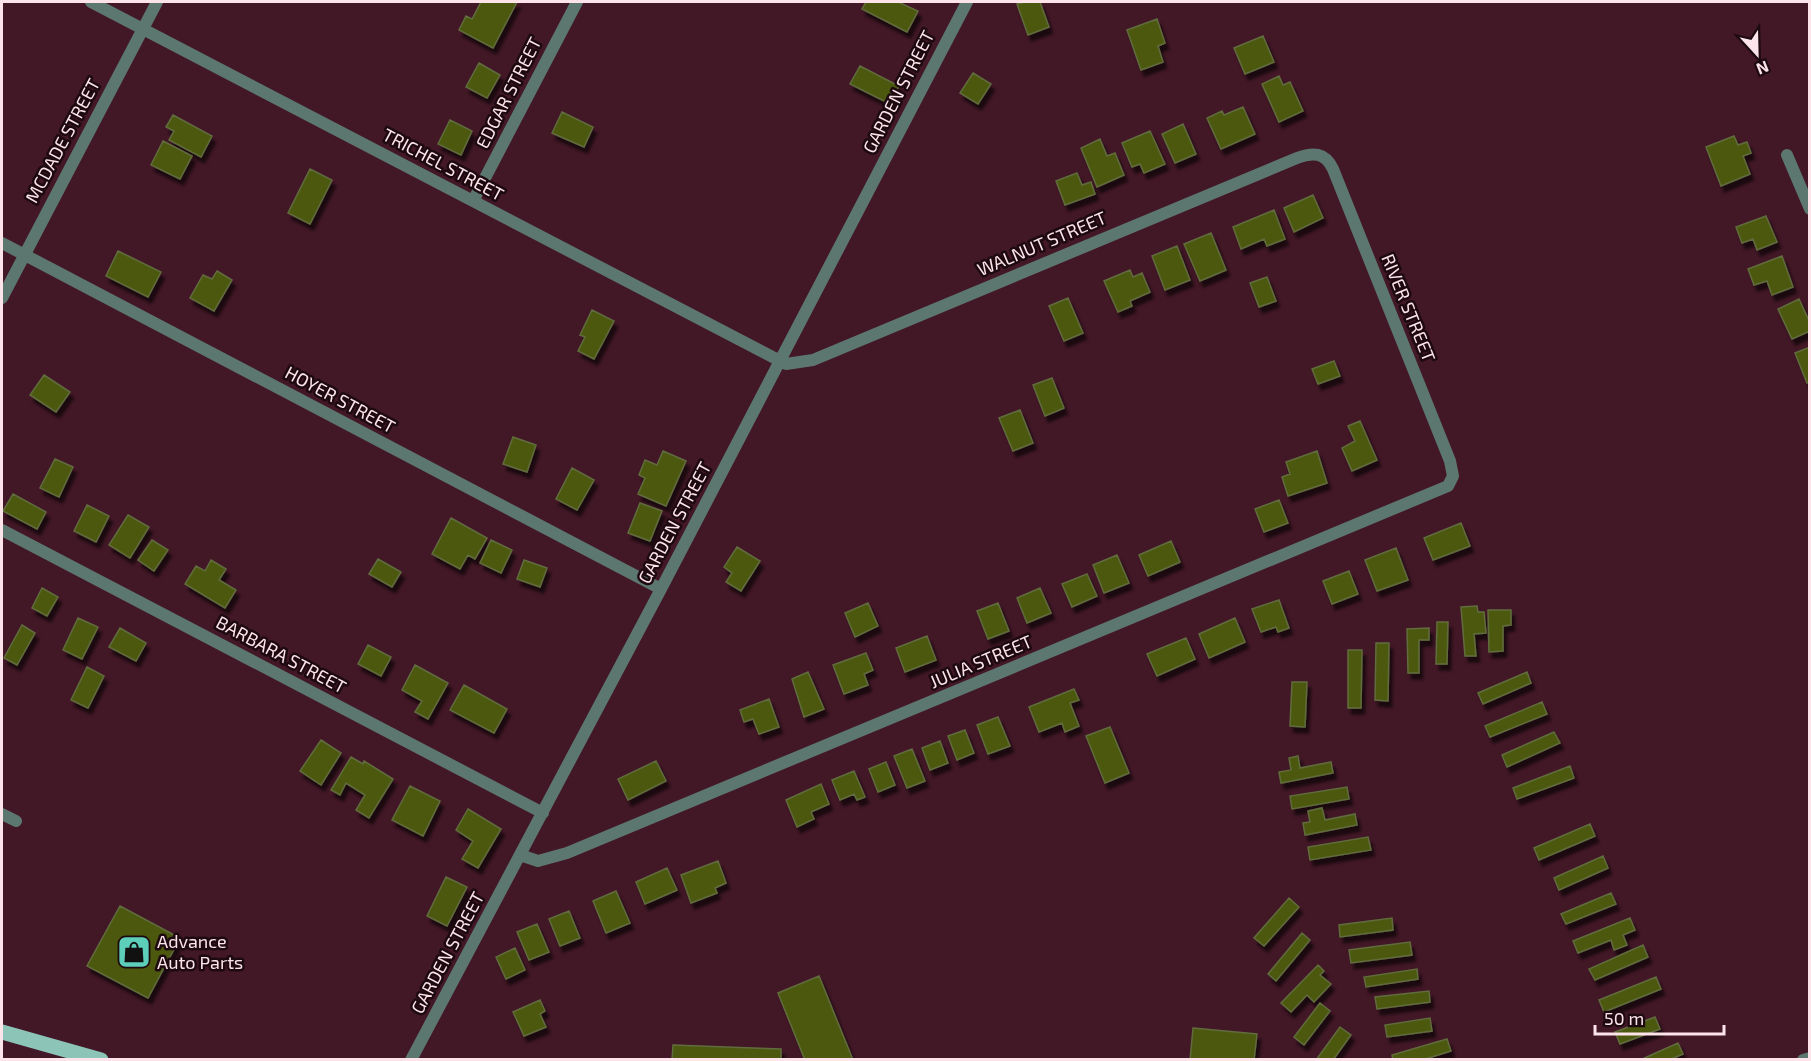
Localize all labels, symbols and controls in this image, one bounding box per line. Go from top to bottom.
north arrow [1727,24,1787,84]
street label: GARDEN STREET [858,26,939,157]
street label: EDGAR STREET [471,33,546,152]
text: N [1754,57,1772,79]
street label: MCDADE STREET [20,74,104,206]
street label: TRICHEL STREET [379,123,508,205]
street label: WALNUT STREET [974,206,1110,280]
street label: RIVER STREET [1377,251,1441,365]
street label: HOYER STREET [282,361,400,438]
street label: GARDEN STREET [633,457,716,587]
street label: BARBARA STREET [213,611,351,698]
street label: JULIA STREET [926,629,1036,693]
street label: GARDEN STREET [406,887,489,1017]
place label: Advance Auto Parts [157,930,243,973]
shop icon: Advance Auto Parts [116,934,152,970]
scale bar [1595,998,1724,1036]
text: 50 m [1604,1007,1644,1029]

